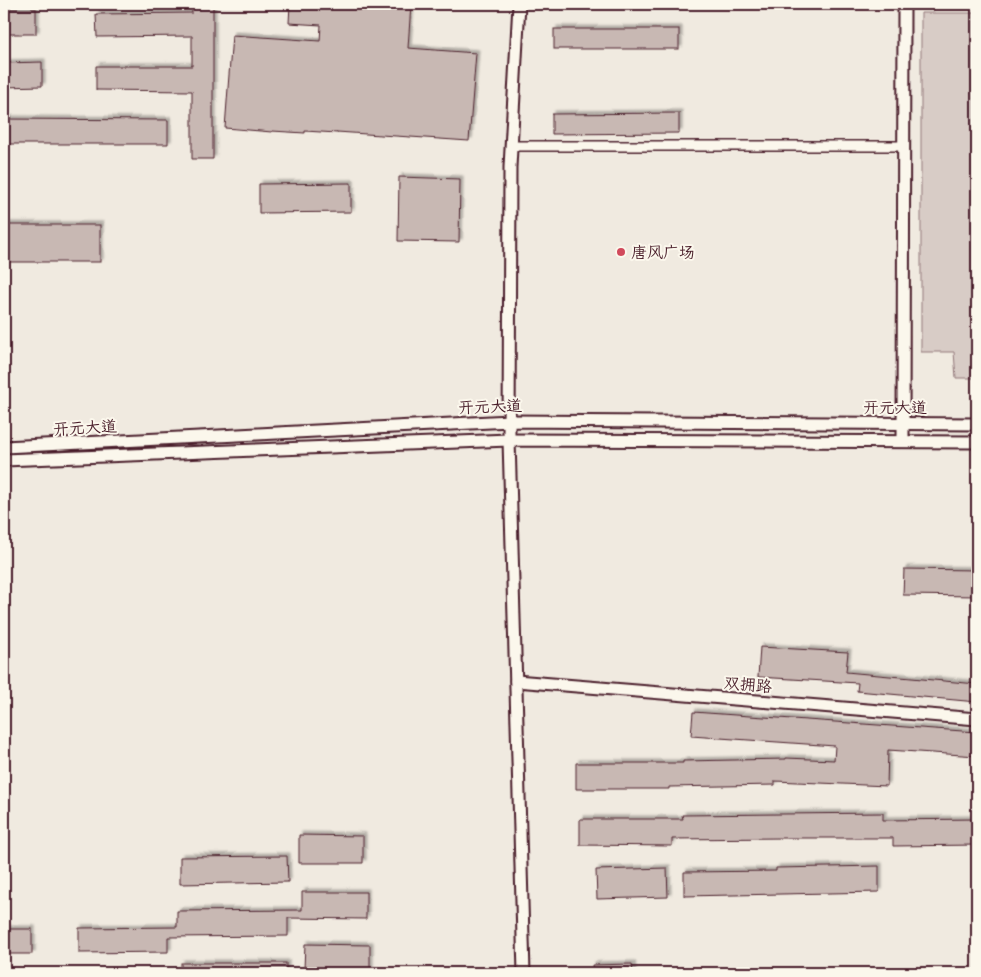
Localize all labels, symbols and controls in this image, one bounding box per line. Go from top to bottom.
place label: 唐风广场 [631,241,695,266]
marker: 唐风广场 [615,246,627,258]
street label: 开元大道 [458,394,522,421]
street label: 开元大道 [863,396,927,421]
street label: 开元大道 [52,414,118,443]
street label: 双拥路 [723,671,773,700]

